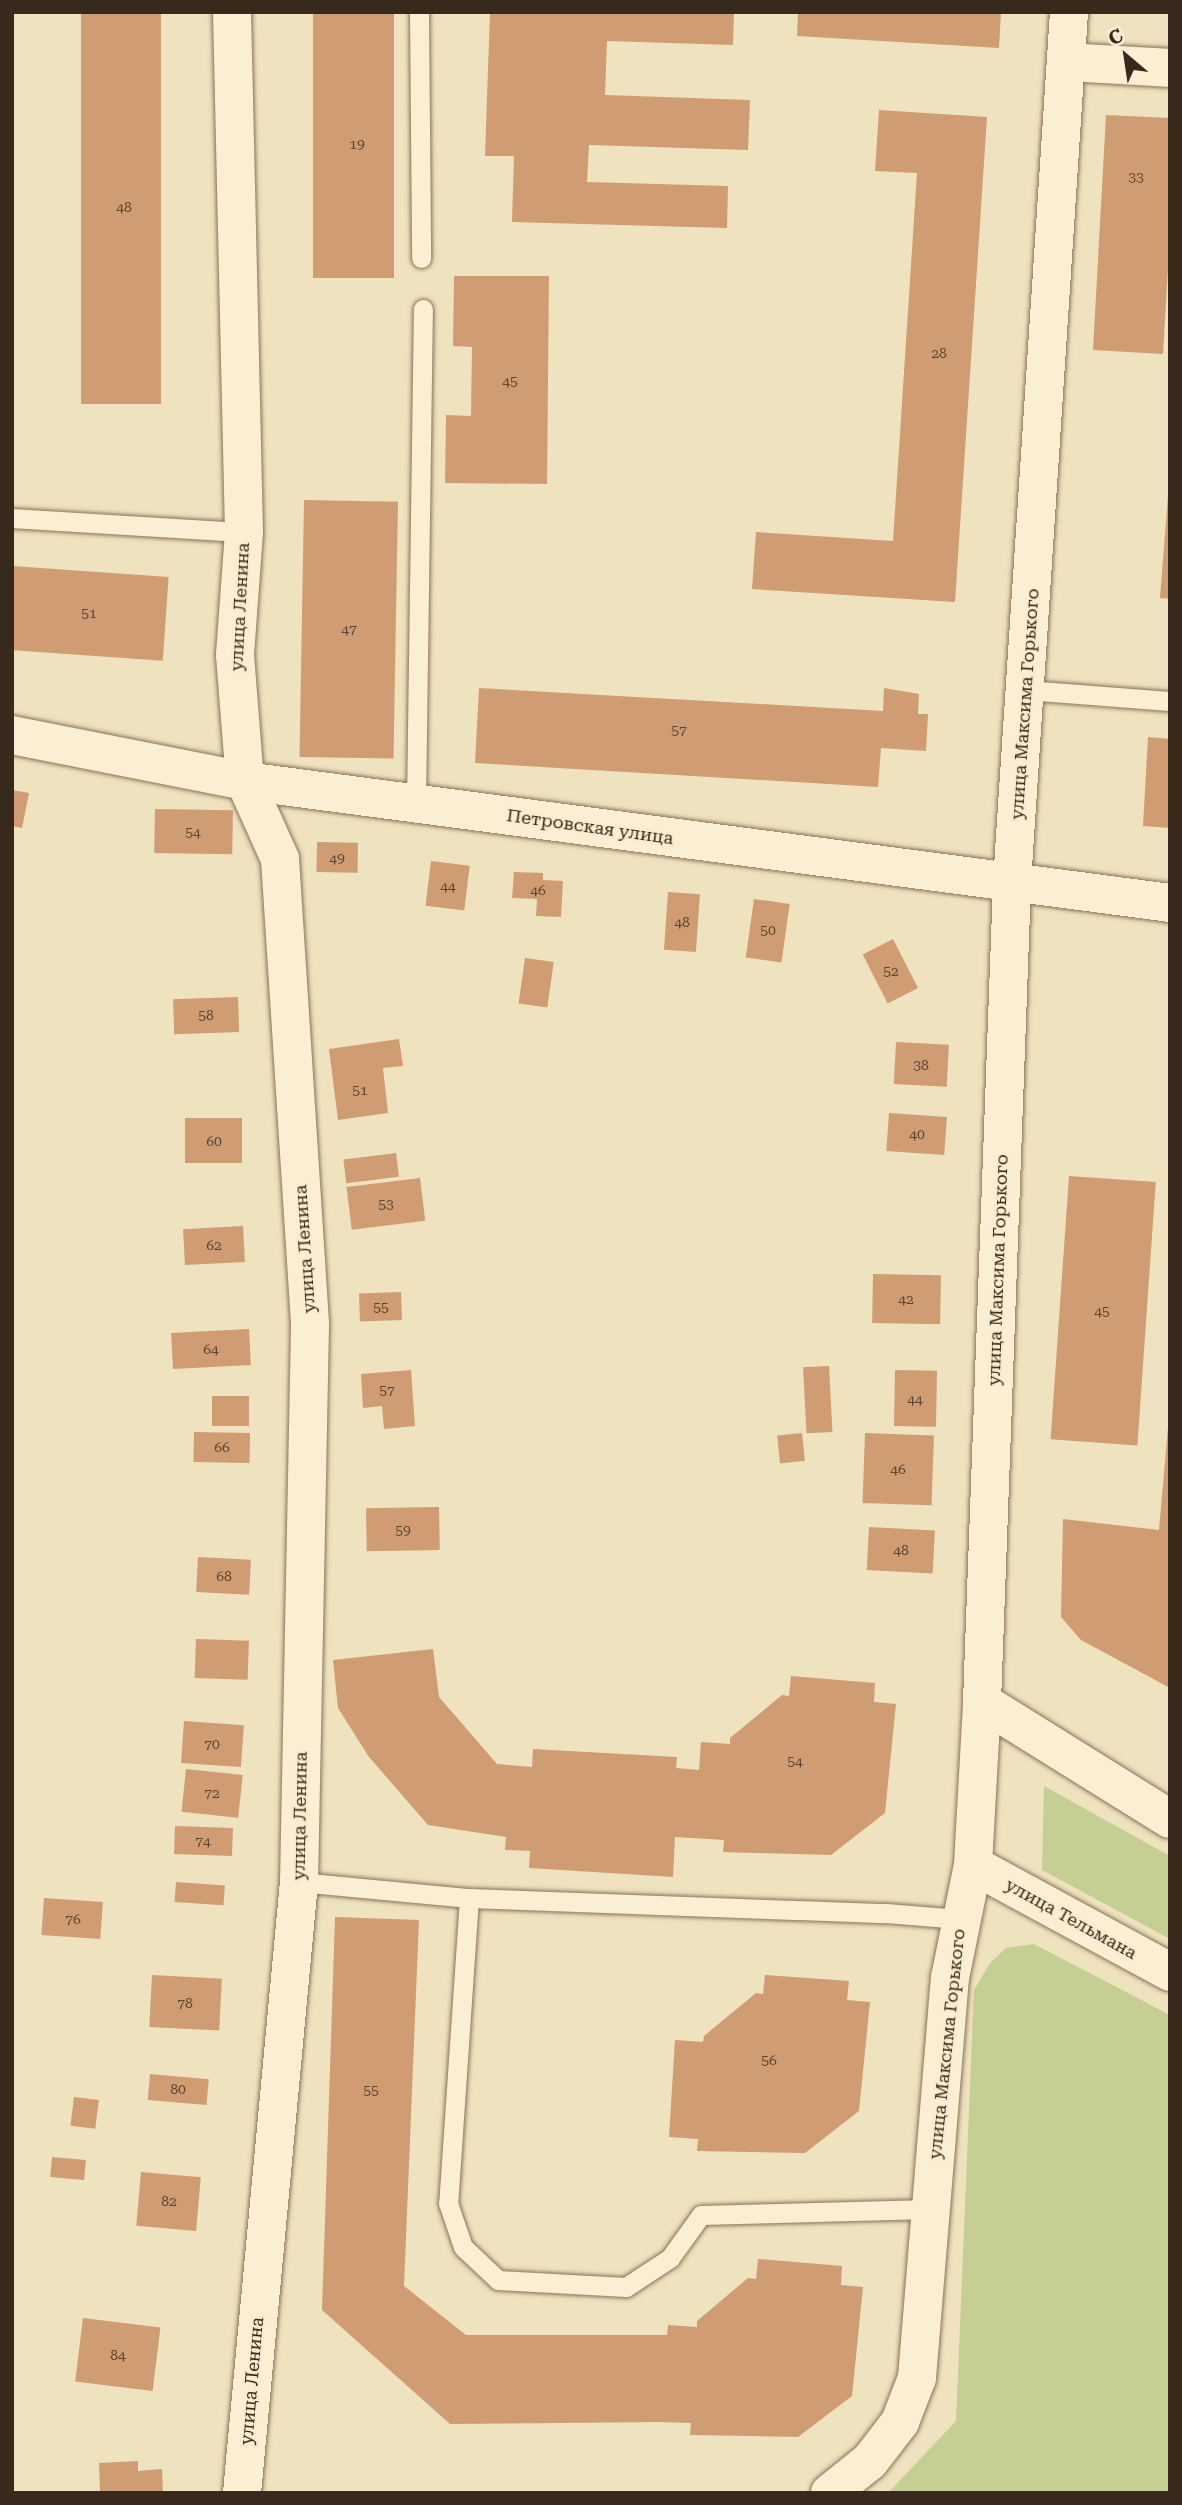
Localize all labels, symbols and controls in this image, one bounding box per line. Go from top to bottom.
north arrow [1091,21,1161,91]
text: С [1104,24,1127,50]
house number: 19 [349,136,365,152]
house number: 33 [1128,169,1144,185]
house number: 48 [116,199,132,215]
house number: 28 [931,345,947,361]
house number: 45 [502,373,518,389]
street label: улица Ленина [226,542,254,672]
street label: улица Максима Горького [1006,588,1044,820]
house number: 51 [81,605,97,621]
house number: 47 [341,621,357,637]
house number: 57 [671,722,687,738]
street label: Петровская улица [505,805,675,849]
house number: 54 [185,824,201,840]
house number: 49 [329,850,345,866]
house number: 44 [440,878,456,894]
house number: 46 [530,882,546,898]
house number: 48 [674,914,690,930]
house number: 50 [760,922,776,938]
house number: 52 [883,963,899,979]
house number: 58 [198,1007,214,1023]
house number: 38 [913,1057,929,1073]
house number: 51 [352,1082,368,1098]
house number: 40 [909,1126,925,1142]
house number: 60 [206,1133,222,1149]
street label: улица Максима Горького [983,1154,1013,1386]
street label: улица Ленина [290,1184,320,1314]
house number: 53 [378,1196,394,1212]
house number: 62 [206,1237,222,1253]
house number: 42 [898,1291,914,1307]
house number: 55 [373,1299,389,1315]
house number: 45 [1094,1303,1110,1319]
house number: 64 [203,1341,219,1357]
house number: 57 [379,1382,395,1398]
house number: 44 [907,1391,923,1407]
house number: 66 [214,1439,230,1455]
house number: 46 [890,1461,906,1477]
house number: 59 [395,1522,411,1538]
house number: 48 [893,1542,909,1558]
house number: 68 [216,1568,232,1584]
house number: 70 [204,1736,220,1752]
street label: улица Ленина [288,1751,312,1881]
house number: 54 [787,1753,803,1769]
house number: 72 [204,1785,220,1801]
house number: 74 [195,1833,211,1849]
street label: улица Тельмана [1002,1874,1140,1964]
house number: 76 [65,1911,81,1927]
street label: улица Максима Горького [924,1928,970,2160]
house number: 78 [177,1995,193,2011]
house number: 56 [761,2052,777,2068]
house number: 80 [170,2081,186,2097]
house number: 55 [363,2082,379,2098]
house number: 82 [161,2193,177,2209]
street label: улица Ленина [236,2316,268,2446]
house number: 84 [110,2347,126,2363]

